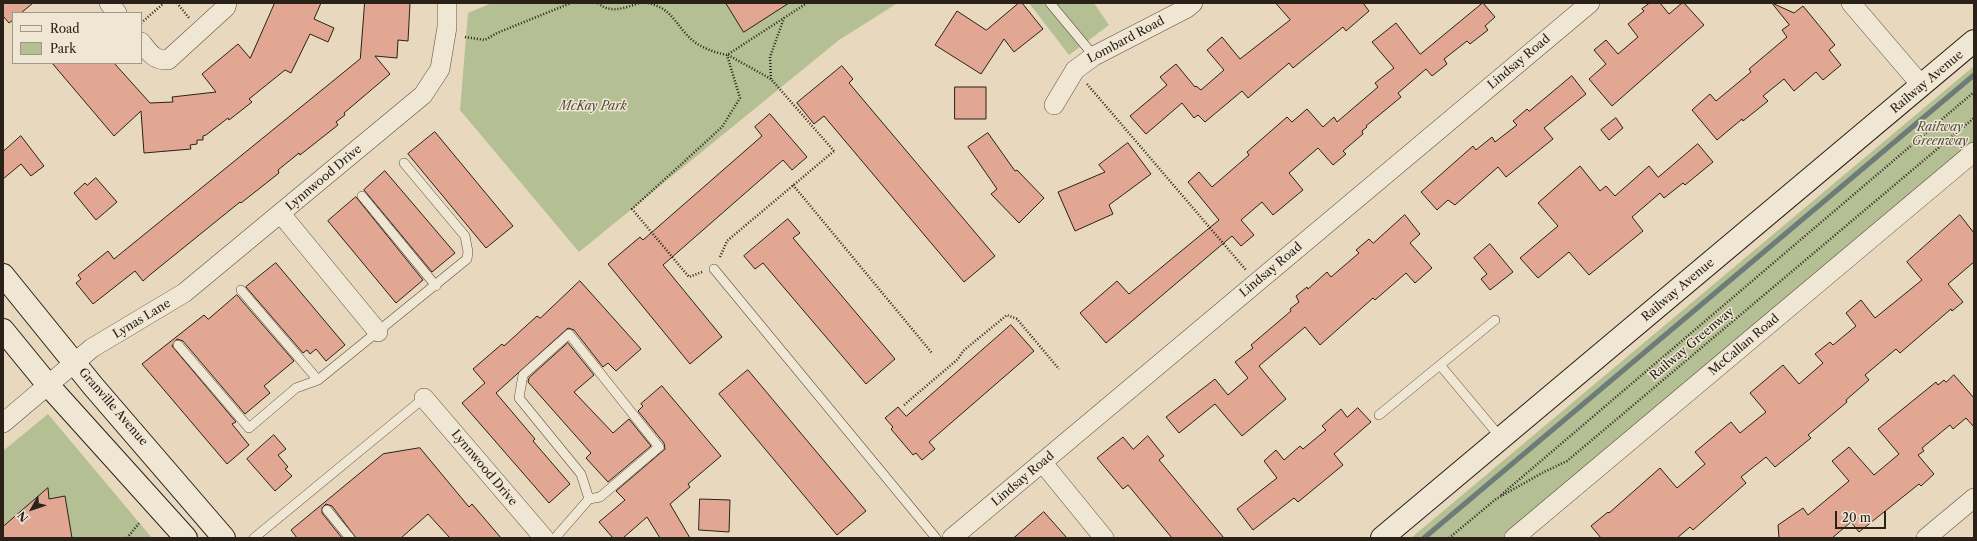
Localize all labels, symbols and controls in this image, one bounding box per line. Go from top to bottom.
legend [12,12,142,64]
street label: Lombard Road [1085,14,1167,66]
text: Road [50,21,80,36]
street label: Lindsay Road [1485,32,1553,92]
text: Park [50,41,76,56]
street label: Railway Avenue [1888,47,1966,117]
park label: McKay Park [559,100,627,114]
park label: Railway Greenway [1912,121,1968,149]
street label: Lynnwood Drive [283,142,365,214]
street label: Lindsay Road [1237,240,1305,300]
street label: Railway Avenue [1639,255,1717,325]
street label: Lynas Lane [111,296,173,342]
street label: Railway Greenway [1647,305,1737,383]
street label: McCallan Road [1706,311,1782,379]
street label: Granville Avenue [75,365,151,449]
street label: Lynnwood Drive [448,427,520,509]
street label: Lindsay Road [989,449,1057,509]
north arrow [12,489,52,529]
scale bar [1837,503,1888,529]
text: N [14,509,31,525]
text: 20 m [1842,510,1871,525]

